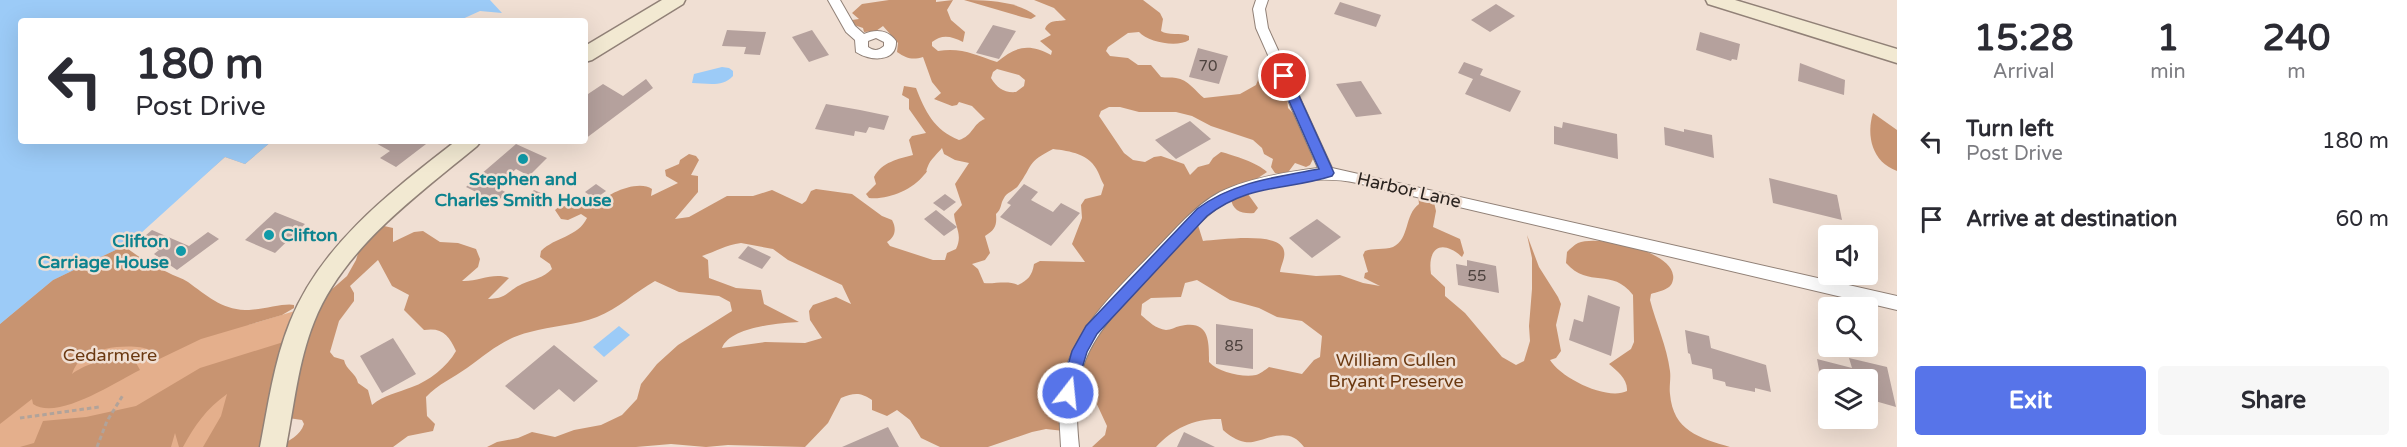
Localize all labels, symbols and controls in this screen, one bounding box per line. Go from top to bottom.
text: 15:28 [1974,17,2074,60]
text: 1 [2157,17,2179,60]
text: 240 [2262,17,2330,60]
text: 180 m [135,39,264,90]
icon: left [36,42,114,120]
pin [1258,50,1309,101]
house number: 70 [1199,57,1217,75]
icon: arrive [1267,59,1300,92]
text: Arrival [1993,60,2055,84]
text: min [2150,60,2186,84]
text: m [2287,60,2306,84]
text: Post Drive [135,90,266,123]
text: Turn left [1966,116,2054,142]
icon: left [1915,125,1948,158]
text: 180 m [2322,128,2389,154]
text: Post Drive [1966,142,2063,166]
marker: Stephen and Charles Smith House [516,152,530,166]
street label: Harbor Lane [1355,167,1463,213]
place label: Stephen and Charles Smith House [434,168,612,211]
icon: arrive [1915,203,1948,236]
text: Arrive at destination [1966,206,2177,232]
text: 60 m [2335,206,2389,232]
place label: Clifton [281,224,338,246]
map controls [1818,225,1878,429]
button: sound [1818,225,1878,285]
marker: Clifton [262,228,276,242]
place label: Clifton Carriage House [38,230,169,273]
marker: Clifton Carriage House [174,244,188,258]
house number: 55 [1468,267,1486,285]
button: search [1818,297,1878,357]
house number: 85 [1225,337,1243,355]
park label: Cedarmere [63,344,157,366]
park label: William Cullen Bryant Preserve [1328,349,1464,392]
position arrow [1036,361,1100,425]
button: Exit [1915,366,2146,435]
button: Share [2158,366,2389,435]
button: layers [1818,369,1878,429]

